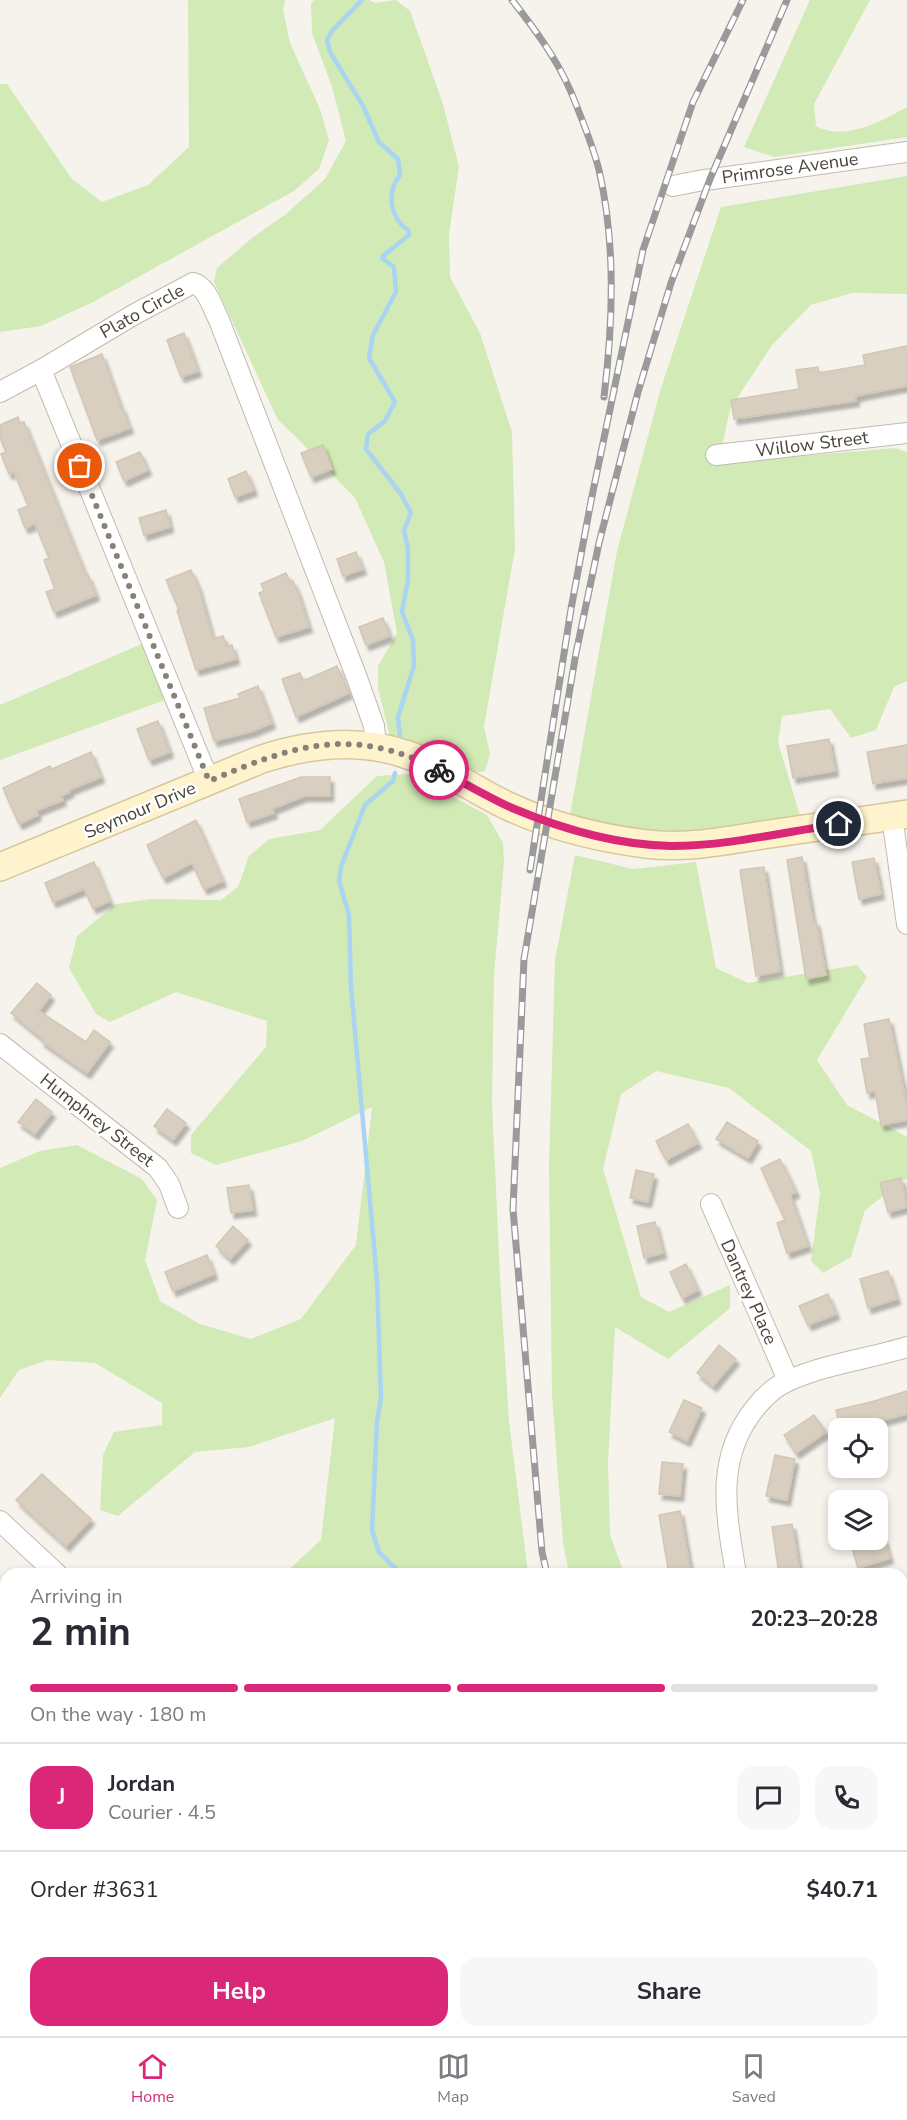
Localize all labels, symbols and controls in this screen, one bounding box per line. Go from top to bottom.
street label: Primrose Avenue [720,147,860,189]
street label: Plato Circle [96,278,188,344]
street label: Willow Street [754,425,870,463]
pin [54,440,105,491]
icon: bag [63,449,96,482]
courier [409,740,469,800]
icon: bike [423,754,456,787]
street label: Seymour Drive [81,776,199,844]
pin [813,798,864,849]
icon: home [822,807,855,840]
street label: Humphrey Street [35,1068,160,1173]
street label: Dantrey Place [715,1235,783,1349]
map controls [828,1418,888,1550]
button: locate [828,1418,888,1478]
button: layers [828,1490,888,1550]
text: Arriving in [30,1583,123,1610]
text: 20:23–20:28 [750,1604,878,1634]
text: 2 min [30,1606,131,1659]
text: On the way · 180 m [30,1701,206,1728]
button: chat [737,1766,800,1829]
button: phone [815,1766,878,1829]
text: Jordan [108,1769,175,1799]
text: J [58,1782,65,1812]
text: Courier · 4.5 [108,1799,216,1826]
text: Order #3631 [30,1875,159,1905]
text: $40.71 [807,1875,878,1905]
button: Help [30,1957,448,2026]
button: Share [460,1957,878,2026]
tab: Home [131,2050,174,2108]
tab: Map [437,2050,470,2108]
tab: Saved [732,2050,776,2108]

